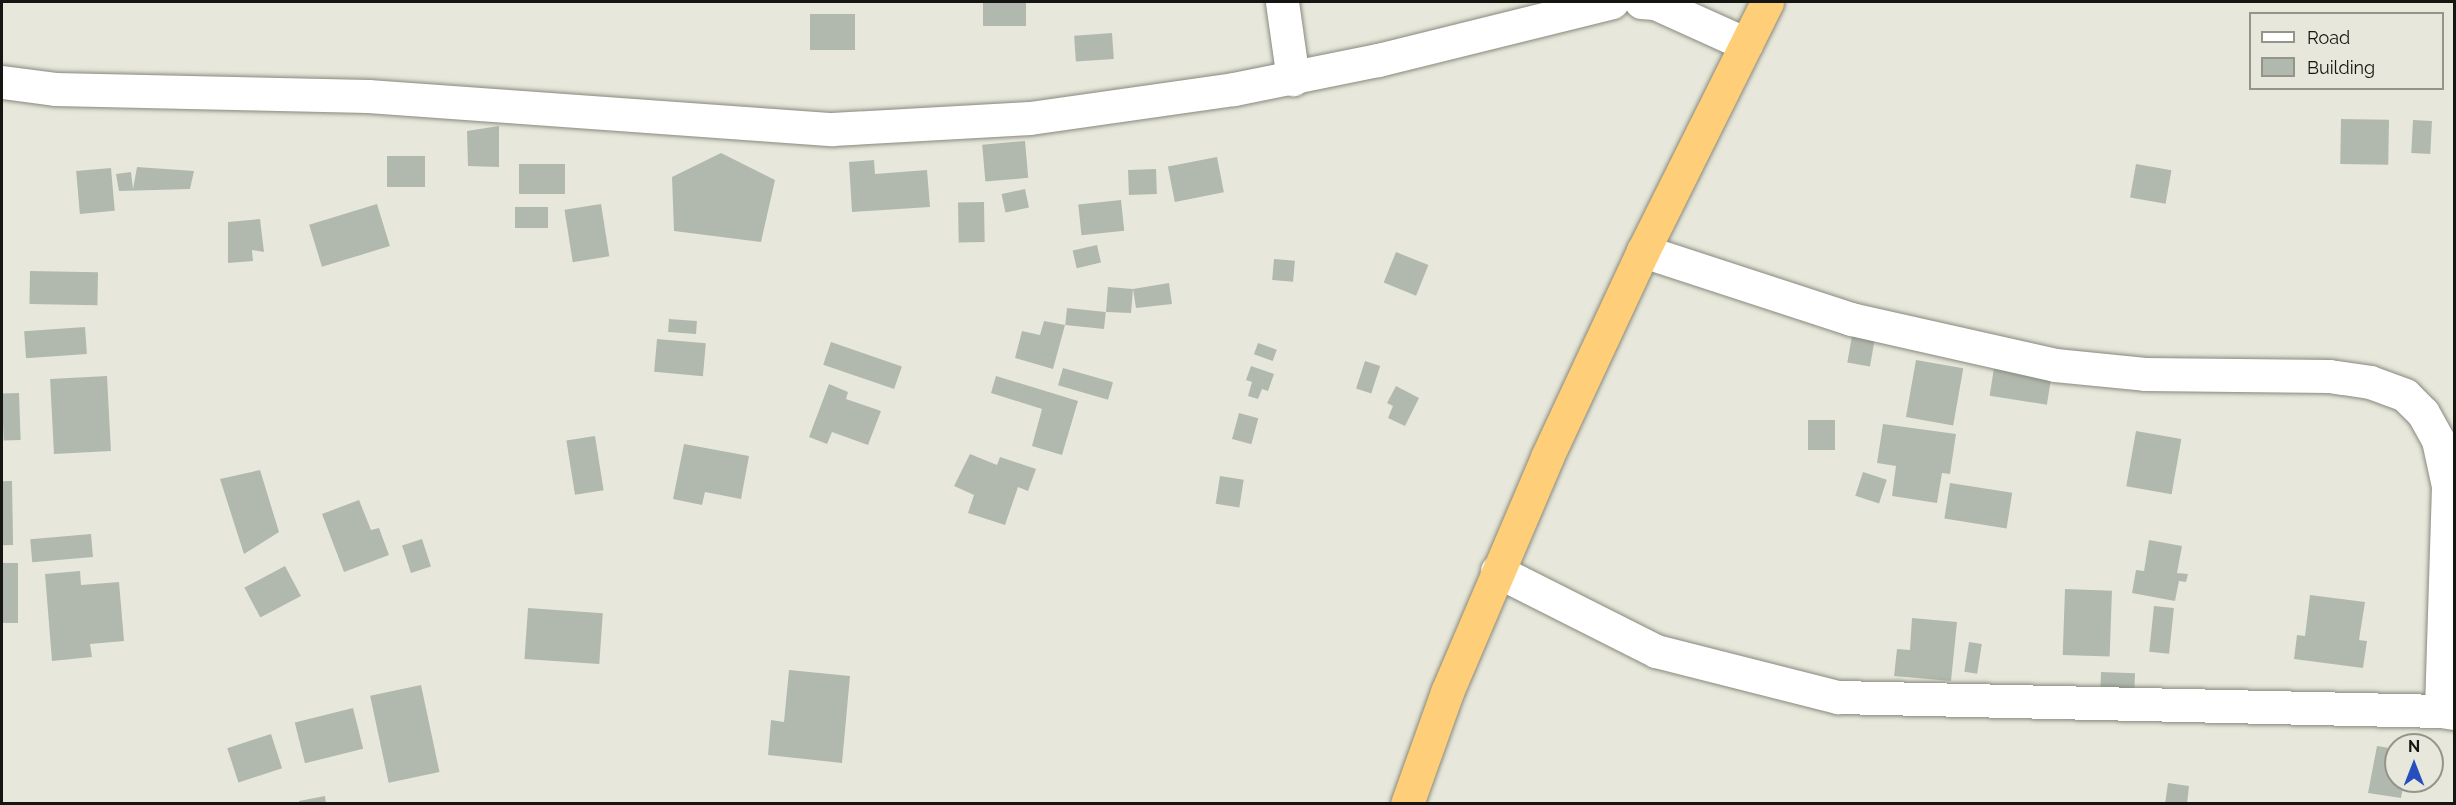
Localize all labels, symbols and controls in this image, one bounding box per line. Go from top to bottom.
legend [2249,12,2444,90]
text: Road [2307,27,2350,48]
text: Building [2307,57,2375,78]
north arrow [2384,733,2444,793]
text: N [2408,737,2420,756]

